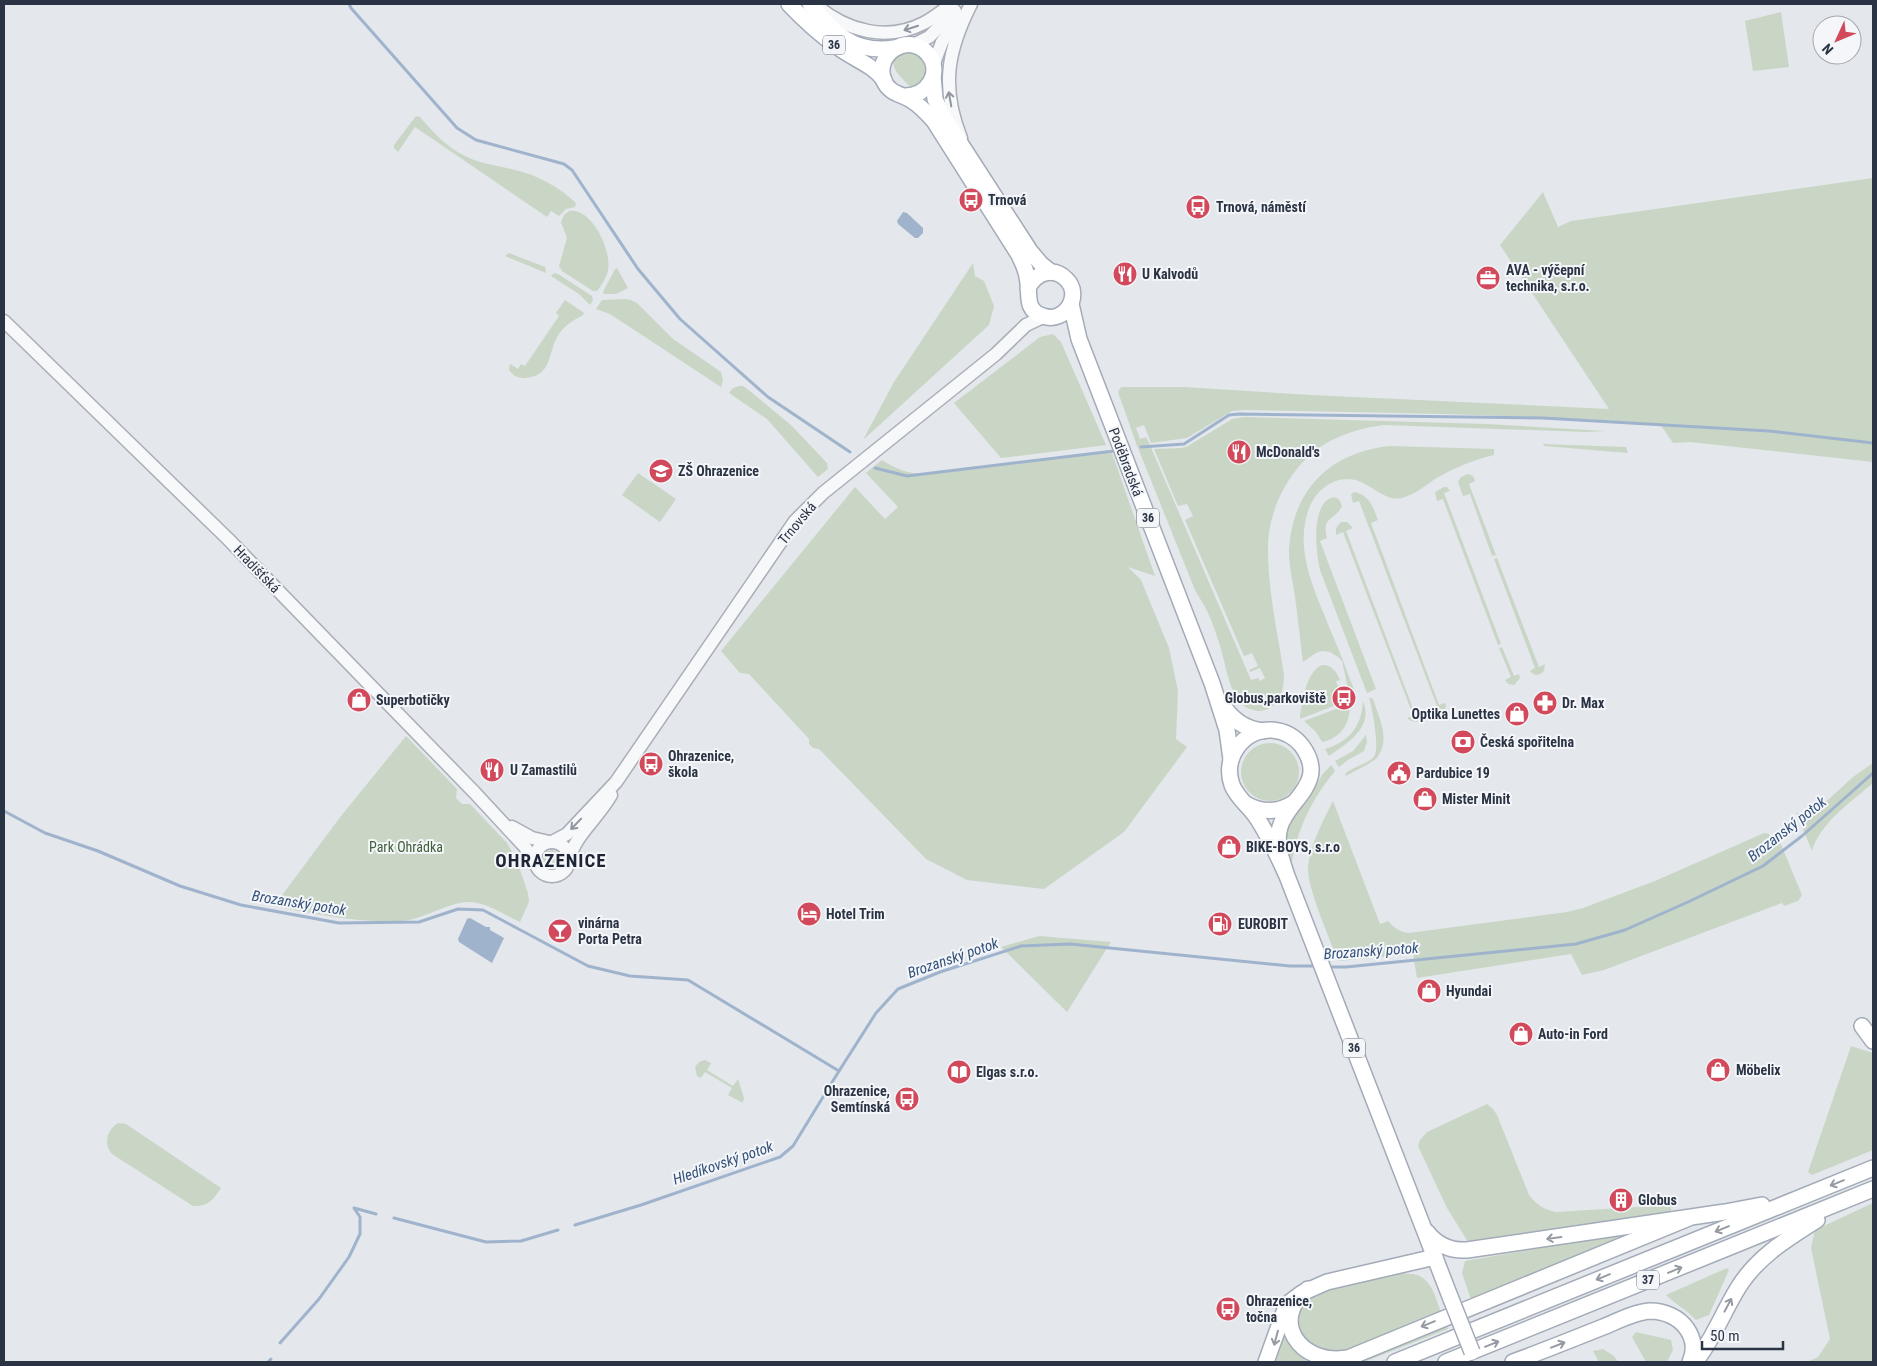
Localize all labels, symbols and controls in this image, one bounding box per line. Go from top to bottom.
north arrow [1812,15,1862,65]
one-way arrow [903,24,919,34]
road number: 36 [823,36,845,54]
text: N [1819,40,1836,58]
one-way arrow [945,91,955,107]
bus stop icon: Trnová [958,187,984,213]
place label: Trnová [988,192,1027,208]
bus stop icon: Trnová, náměstí [1185,194,1211,220]
place label: Trnová, náměstí [1216,199,1307,215]
restaurant icon: U Kalvodů [1112,261,1138,287]
place label: AVA - výčepní technika, s.r.o. [1506,262,1590,294]
office icon: AVA - výčepní technika, s.r.o. [1475,265,1501,291]
place label: U Kalvodů [1142,266,1198,282]
street label: Poděbradská [1106,425,1146,499]
restaurant icon: McDonald's [1226,439,1252,465]
place label: McDonald's [1256,444,1320,460]
school or university icon: ZŠ Ohrazenice [648,458,674,484]
place label: ZŠ Ohrazenice [678,462,759,479]
street label: Trnovská [775,499,819,547]
road number: 36 [1137,508,1159,528]
street label: Hradišťská [230,542,284,596]
bus stop icon: Globus,parkoviště [1331,685,1357,711]
shop icon: Superbotičky [346,687,372,713]
place label: Globus,parkoviště [1225,690,1326,706]
pharmacy icon: Dr. Max [1532,690,1558,716]
place label: Superbotičky [376,692,451,708]
place label: Dr. Max [1562,695,1605,711]
shop icon: Optika Lunettes [1504,701,1530,727]
place label: Optika Lunettes [1412,706,1500,722]
bank icon: Česká spořitelna [1450,729,1476,755]
place label: Česká spořitelna [1480,733,1574,750]
place label: Ohrazenice, škola [668,748,734,780]
bus stop icon: Ohrazenice, škola [638,751,664,777]
restaurant icon: U Zamastilů [479,757,505,783]
public building icon: Pardubice 19 [1386,760,1412,786]
place label: U Zamastilů [510,762,577,778]
place label: Pardubice 19 [1416,765,1490,781]
shop icon: Mister Minit [1412,786,1438,812]
place label: Mister Minit [1442,791,1510,807]
water label: Brozanský potok [1744,792,1830,865]
one-way arrow [570,818,582,831]
shop icon: BIKE-BOYS, s.r.o [1216,834,1242,860]
park label: Park Ohrádka [369,839,443,855]
place label: BIKE-BOYS, s.r.o [1246,839,1340,855]
district label: OHRAZENICE [495,849,607,872]
water label: Brozanský potok [251,887,348,919]
hotel icon: Hotel Trim [796,901,822,927]
place label: Hotel Trim [826,906,885,922]
fuel station icon: EUROBIT [1207,911,1233,937]
place label: vinárna Porta Petra [578,915,642,947]
place label: EUROBIT [1238,916,1288,932]
bar icon: vinárna Porta Petra [547,918,573,944]
water label: Brozanský potok [905,934,1001,982]
water label: Brozanský potok [1323,939,1419,963]
shop icon: Hyundai [1416,978,1442,1004]
place label: Hyundai [1446,983,1492,999]
shop icon: Auto-in Ford [1508,1021,1534,1047]
place label: Auto-in Ford [1538,1026,1608,1042]
road number: 36 [1343,1038,1365,1058]
shop icon: Möbelix [1705,1057,1731,1083]
library icon: Elgas s.r.o. [946,1059,972,1085]
place label: Möbelix [1736,1062,1781,1078]
place label: Elgas s.r.o. [976,1064,1039,1080]
place label: Ohrazenice, Semtínská [824,1083,890,1115]
bus stop icon: Ohrazenice, Semtínská [894,1086,920,1112]
water label: Hledíkovský potok [670,1137,776,1189]
one-way arrow [1829,1179,1844,1188]
building icon: Globus [1608,1187,1634,1213]
place label: Globus [1638,1192,1677,1208]
one-way arrow [1715,1224,1730,1234]
one-way arrow [1546,1233,1562,1243]
one-way arrow [1667,1264,1682,1274]
road number: 37 [1637,1270,1659,1290]
one-way arrow [1596,1273,1611,1283]
place label: Ohrazenice, točna [1246,1293,1312,1325]
bus stop icon: Ohrazenice, točna [1215,1296,1241,1322]
one-way arrow [1723,1297,1733,1312]
scale bar [1702,1318,1783,1350]
one-way arrow [1421,1321,1436,1330]
text: 50 m [1710,1327,1740,1345]
one-way arrow [1270,1329,1280,1345]
one-way arrow [1484,1339,1499,1348]
one-way arrow [1550,1339,1565,1349]

